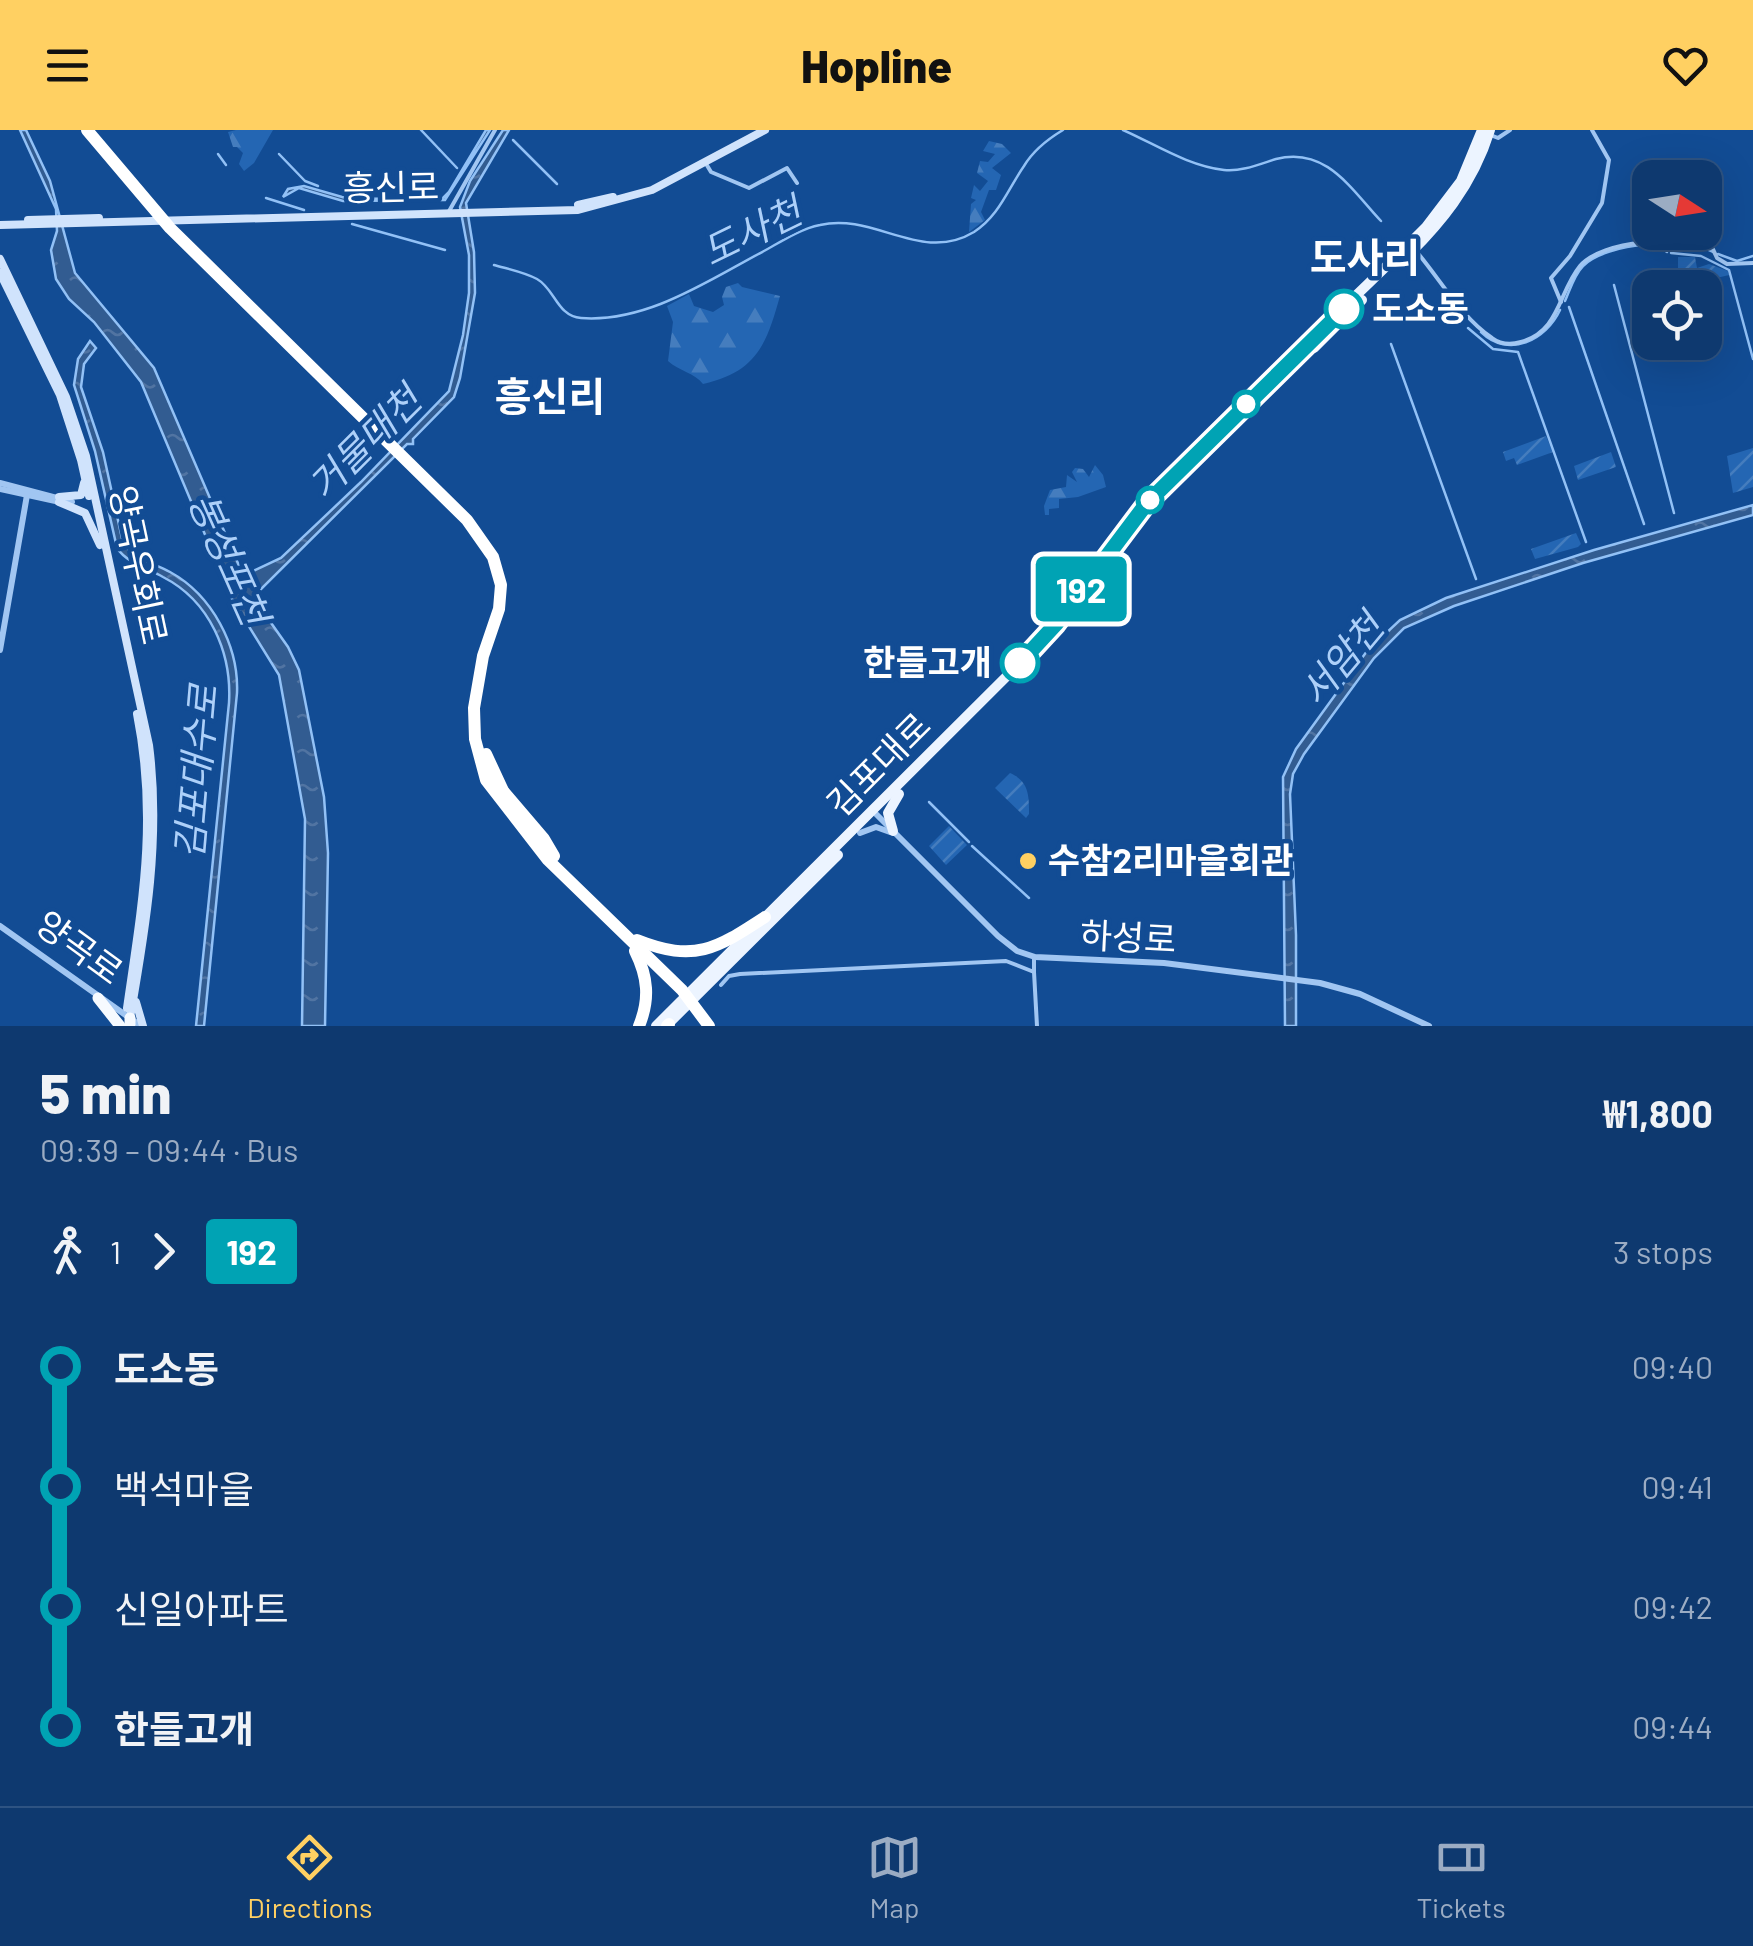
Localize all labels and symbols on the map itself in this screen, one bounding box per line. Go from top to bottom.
north arrow [1632,160,1722,250]
street label: 흥신로 [342,164,440,208]
water label: 도사천 [694,185,812,274]
district label: 도사리 [1310,232,1420,280]
place label: 도소동 [1372,286,1469,328]
marker: 도소동 [1325,290,1363,328]
district label: 흥신리 [495,371,605,419]
water label: 거물대천 [298,373,432,507]
unlabelled marker [1233,391,1259,417]
street label: 양곡우회로 [103,481,177,648]
water label: 봉성포천 [180,485,281,635]
unlabelled marker [1137,487,1163,513]
line badge: 192 [1024,556,1138,622]
water label: 서암천 [1289,601,1394,714]
place label: 한들고개 [863,640,992,682]
marker: 한들고개 [1001,644,1039,682]
water label: 김포대수로 [164,681,226,861]
street label: 김포대로 [817,703,938,824]
place label: 수참2리마을회관 [1048,838,1293,880]
marker: 수참2리마을회관 [1017,850,1039,872]
street label: 양곡로 [29,901,132,992]
street label: 하성로 [1079,913,1177,960]

